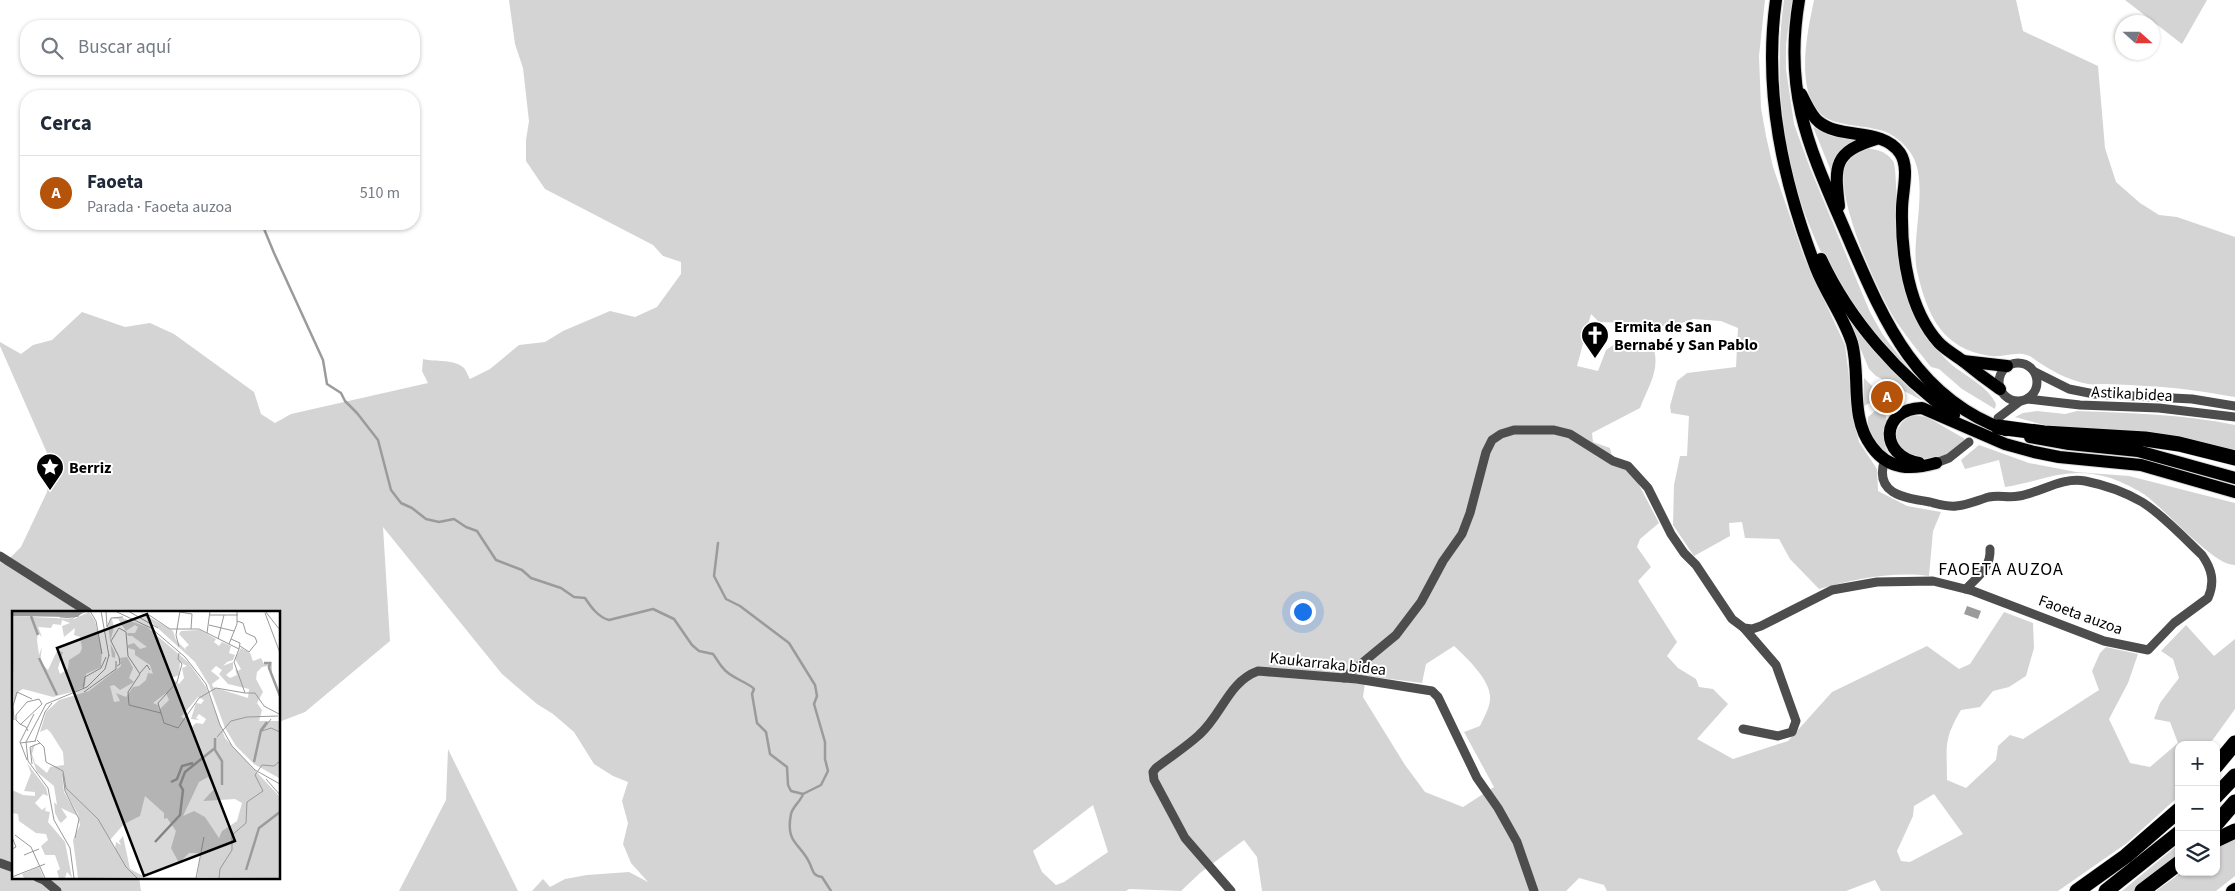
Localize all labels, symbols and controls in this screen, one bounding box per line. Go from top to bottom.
north arrow [2115,15,2160,60]
search box [20,20,420,75]
icon: search [38,34,66,62]
text: Buscar aquí [78,34,171,61]
text: Cerca [40,108,92,138]
text: Faoeta [87,169,143,196]
text: A [51,182,61,204]
text: 510 m [360,182,400,204]
text: Parada · Faoeta auzoa [87,196,232,218]
place label: Ermita de San Bernabé y San Pablo [1614,316,1758,356]
church icon: Ermita de San Bernabé y San Pablo [1580,320,1610,359]
pin: A [1871,378,1903,416]
street label: Astika bidea [2091,381,2173,407]
place icon: Berriz [35,452,65,491]
place label: Berriz [69,457,111,479]
district label: FAOETA AUZOA [1938,557,2064,582]
street label: Faoeta auzoa [2035,590,2126,640]
your location [1290,599,1316,625]
inset map [12,611,280,878]
street label: Kaukarraka bidea [1269,647,1387,681]
map controls [2175,741,2220,876]
button: + [2175,741,2220,786]
button: − [2175,786,2220,831]
button: layers [2175,831,2220,876]

